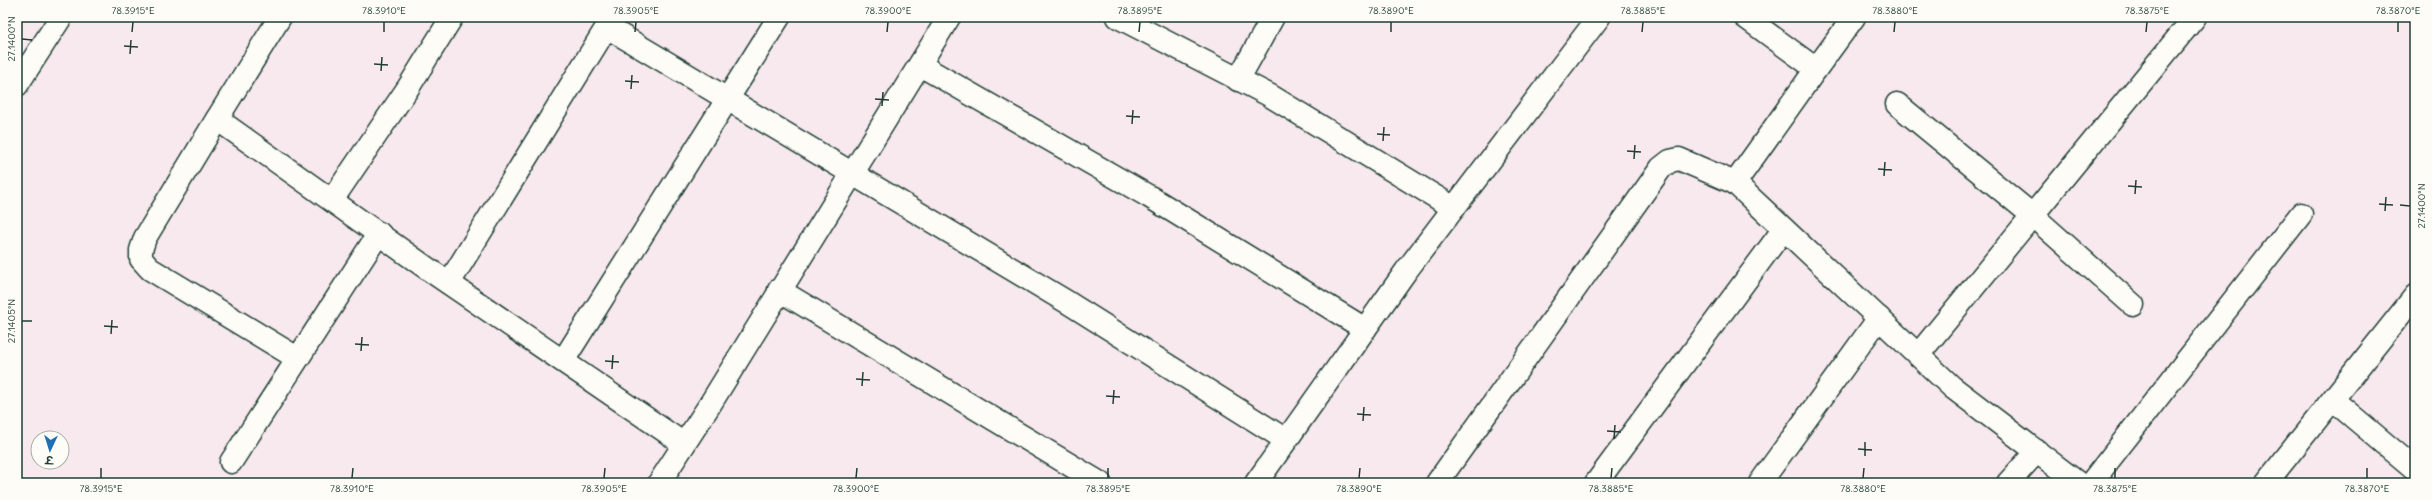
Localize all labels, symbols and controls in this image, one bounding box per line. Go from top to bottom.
text: 78.3915°E [111,4,155,17]
text: 78.3910°E [362,4,406,17]
text: 78.3905°E [613,4,659,17]
text: 78.3900°E [865,4,911,17]
text: 78.3895°E [1118,4,1163,17]
text: 78.3890°E [1368,4,1414,17]
text: 78.3885°E [1621,4,1666,17]
text: 78.3880°E [1872,4,1918,17]
text: 78.3875°E [2125,4,2169,17]
text: 78.3870°E [2376,4,2421,17]
text: 27.1400°N [5,16,18,62]
text: 27.1400°N [2415,183,2428,229]
text: 27.1405°N [5,299,18,343]
north arrow [30,430,70,470]
text: उ [43,453,54,467]
text: 78.3915°E [79,482,123,495]
text: 78.3910°E [330,482,374,495]
text: 78.3905°E [581,482,627,495]
text: 78.3900°E [833,482,879,495]
text: 78.3895°E [1086,482,1131,495]
text: 78.3890°E [1336,482,1382,495]
text: 78.3885°E [1589,482,1634,495]
text: 78.3880°E [1840,482,1886,495]
text: 78.3875°E [2093,482,2137,495]
text: 78.3870°E [2345,482,2390,495]

